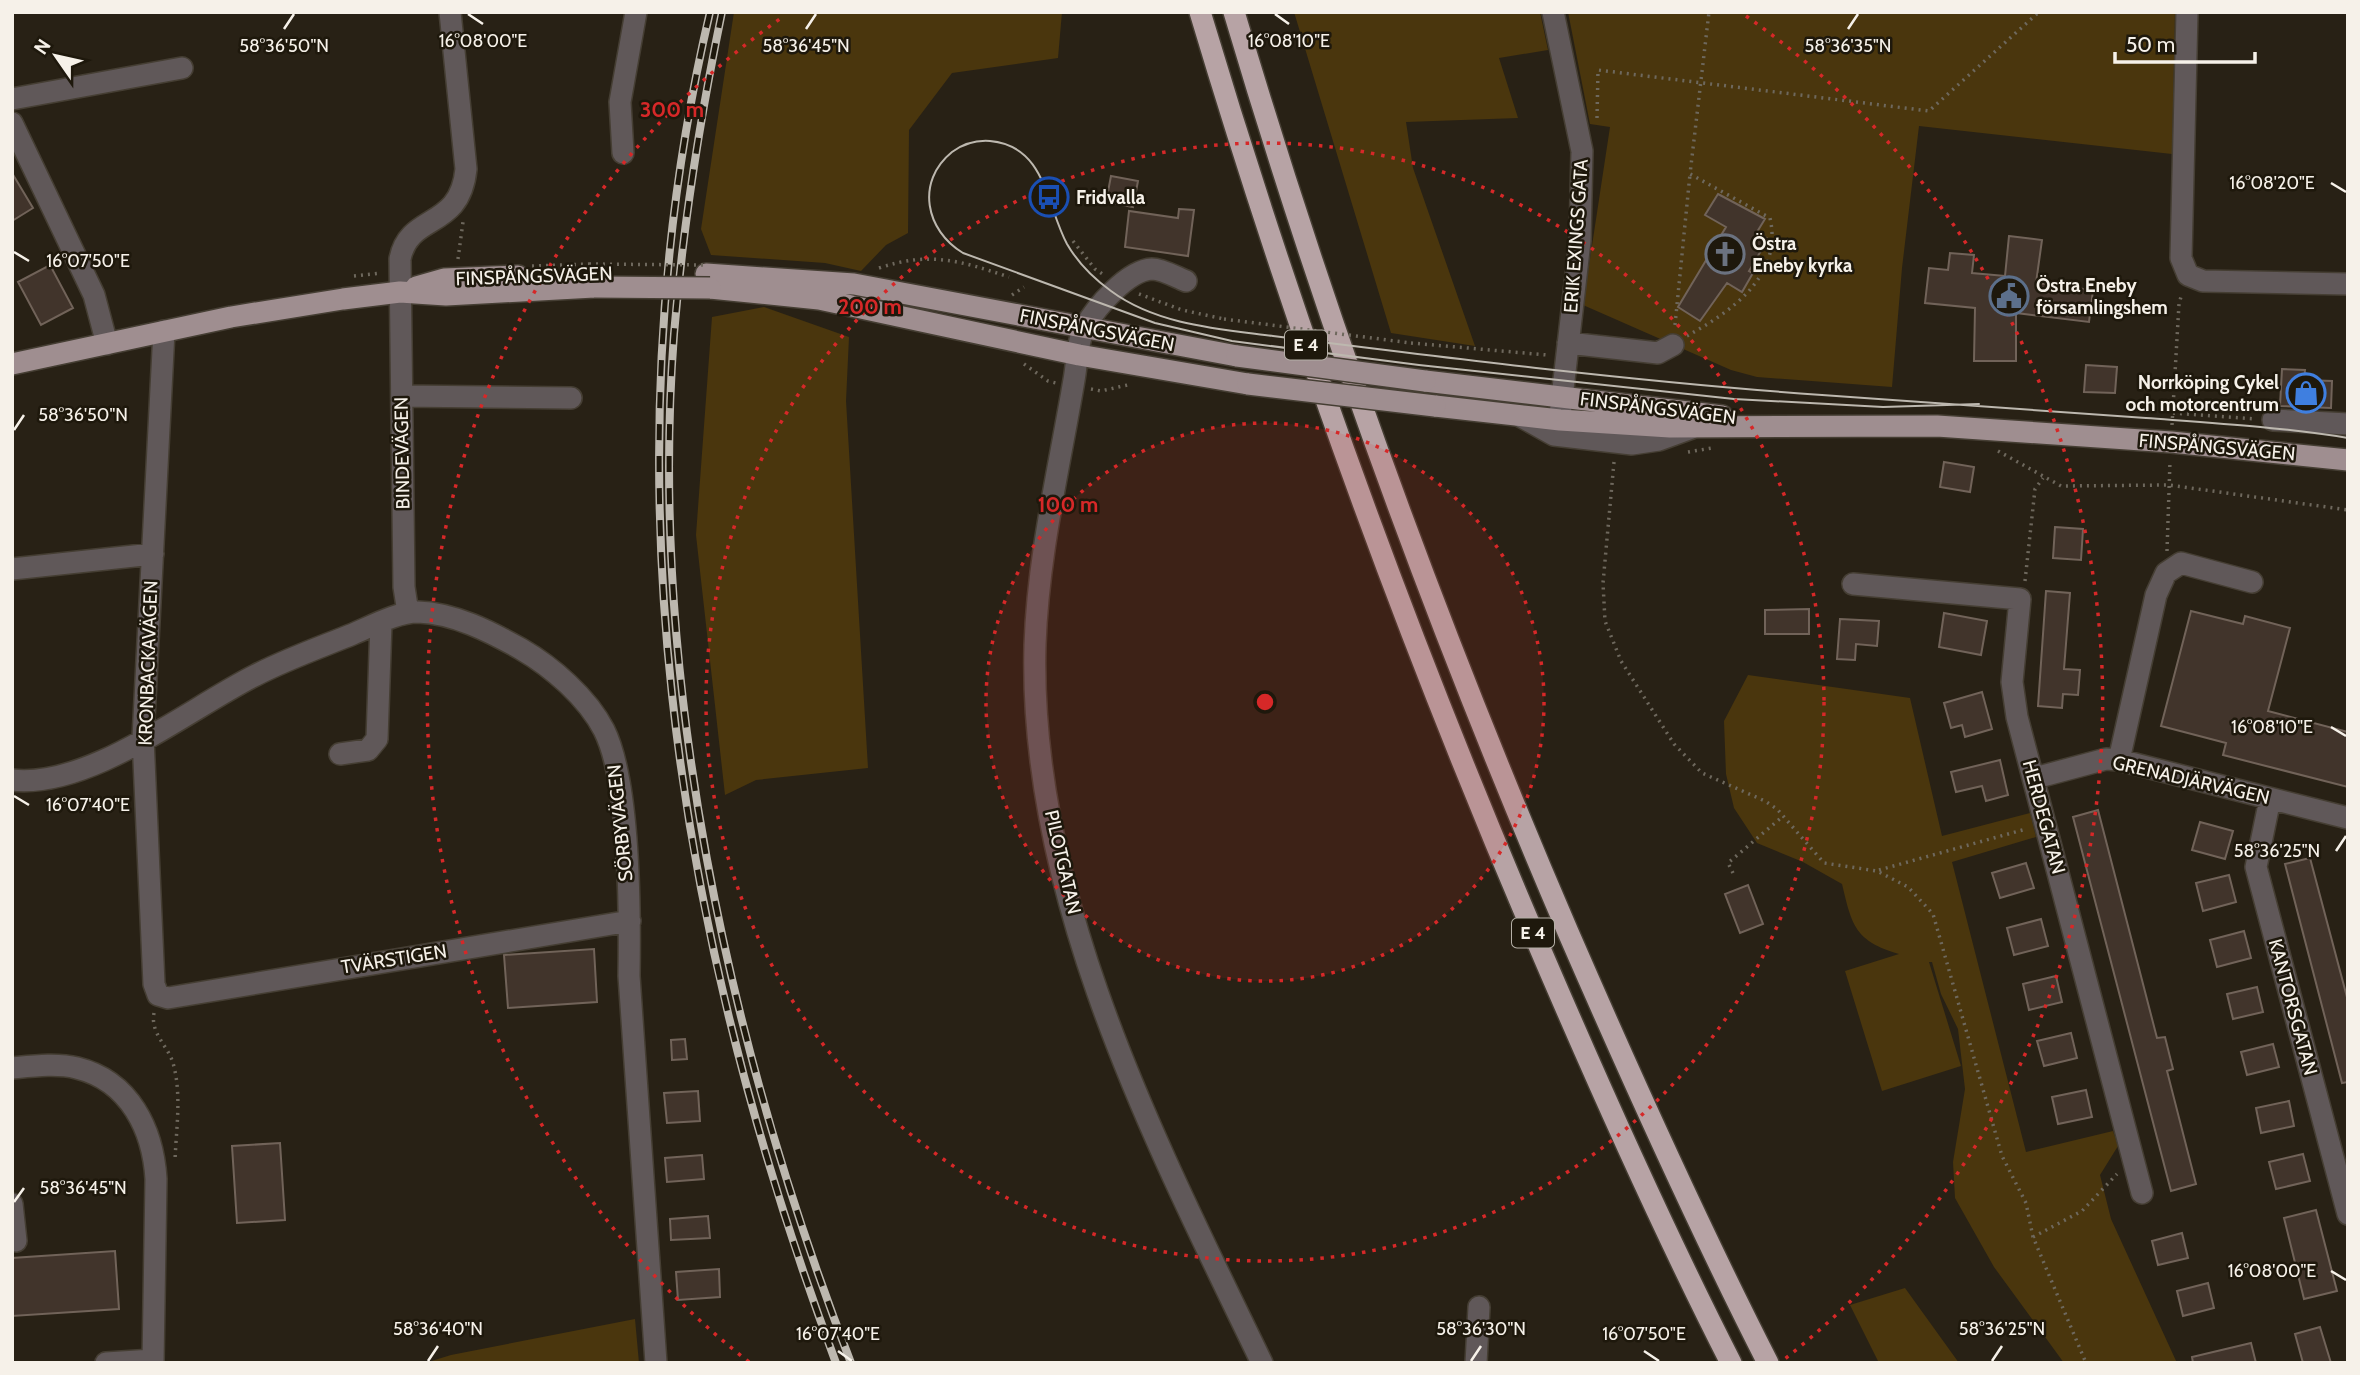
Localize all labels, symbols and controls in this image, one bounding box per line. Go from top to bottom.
north arrow [21,21,91,91]
scale bar [2115,21,2255,65]
text: 16°08'00"E [439,30,527,52]
text: 16°08'10"E [1248,30,1330,52]
text: 50 m [2126,32,2175,57]
text: N [29,35,56,59]
text: 58°36'50"N [239,35,329,57]
text: 58°36'45"N [762,35,850,57]
text: 58°36'35"N [1805,35,1891,57]
text: 300 m [640,97,704,122]
street label: ERIK EXINGS GATA [1559,158,1593,314]
text: 16°08'20"E [2229,172,2315,194]
bus stop icon: Fridvalla [1028,176,1070,218]
place label: Fridvalla [1076,186,1146,209]
place label: Östra Eneby kyrka [1752,232,1853,277]
church icon: Östra Eneby kyrka [1704,233,1746,275]
text: 16°07'50"E [46,250,130,272]
street label: FINSPÅNGSVÄGEN [455,261,613,290]
place label: Östra Eneby församlingshem [2036,274,2168,319]
public building icon: Östra Eneby församlingshem [1988,275,2030,317]
text: 200 m [838,294,902,319]
street label: FINSPÅNGSVÄGEN [1018,303,1177,356]
road number: E 4 [1285,330,1327,360]
place label: Norrköping Cykel och motorcentrum [2126,371,2279,416]
shop icon: Norrköping Cykel och motorcentrum [2285,372,2327,414]
street label: FINSPÅNGSVÄGEN [1579,386,1738,429]
street label: BINDEVÄGEN [390,396,414,510]
text: 58°36'50"N [38,404,128,426]
street label: FINSPÅNGSVÄGEN [2138,428,2296,465]
text: 100 m [1038,492,1098,517]
street label: KRONBACKAVÄGEN [134,580,162,746]
centre of rings [1253,690,1277,714]
text: 16°08'10"E [2231,716,2313,738]
street label: GRENADJÄRVÄGEN [2110,751,2272,809]
street label: HERDEGATAN [2018,757,2070,877]
street label: SÖRBYVÄGEN [602,763,638,883]
text: 16°07'40"E [46,794,130,816]
street label: PILOTGATAN [1040,808,1086,916]
text: 58°36'25"N [2234,840,2320,862]
road number: E 4 [1512,918,1554,948]
street label: KANTORSGATAN [2264,936,2322,1078]
street label: TVÄRSTIGEN [340,939,448,979]
text: 58°36'45"N [39,1177,127,1199]
text: 16°08'00"E [2228,1260,2316,1282]
text: 58°36'40"N [393,1318,483,1340]
text: 58°36'30"N [1436,1318,1526,1340]
text: 58°36'25"N [1959,1318,2045,1340]
text: 16°07'40"E [796,1323,880,1345]
text: 16°07'50"E [1602,1323,1686,1345]

